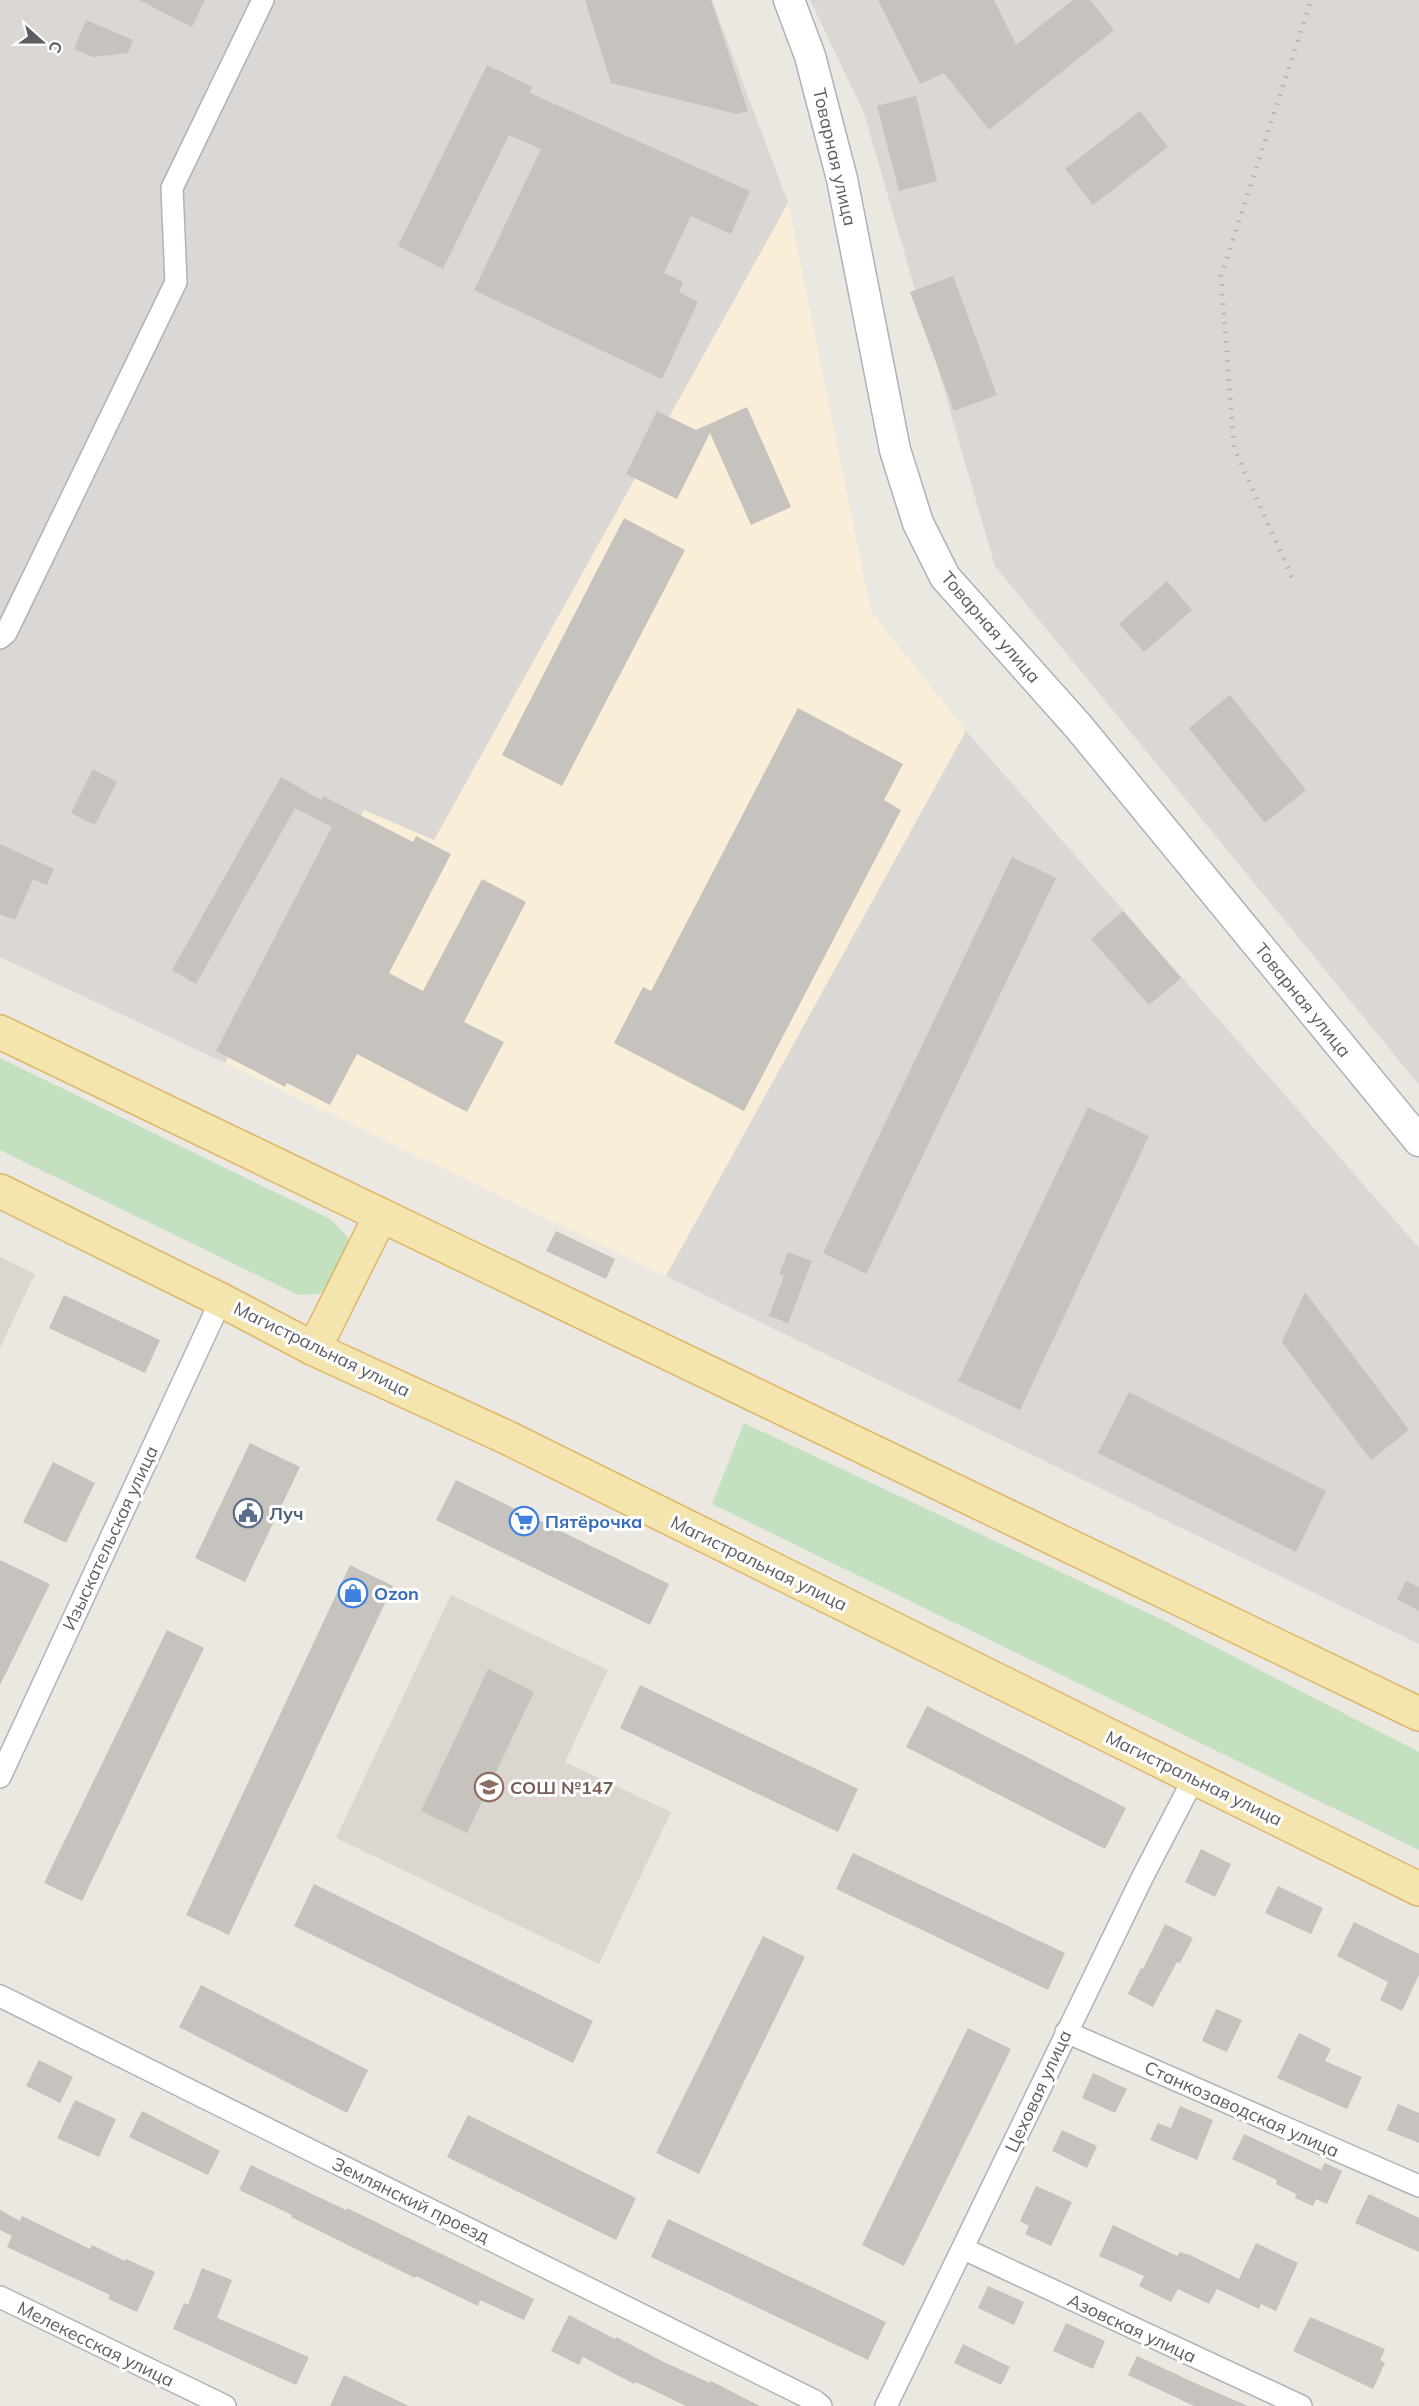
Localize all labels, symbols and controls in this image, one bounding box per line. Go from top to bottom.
north arrow [12,12,72,72]
text: С [45,39,67,56]
street label: Товарная улица [808,86,862,228]
street label: Товарная улица [936,566,1046,688]
street label: Товарная улица [1250,938,1356,1062]
street label: Магистральная улица [230,1296,414,1402]
street label: Изыскательская улица [57,1442,163,1634]
public building icon: Луч [232,1497,264,1529]
place label: Луч [269,1502,303,1525]
supermarket icon: Пятёрочка [508,1505,540,1537]
place label: Пятёрочка [545,1510,642,1533]
street label: Магистральная улица [667,1510,851,1616]
shop icon: Ozon [337,1577,369,1609]
place label: Ozon [374,1582,419,1605]
street label: Магистральная улица [1102,1725,1286,1831]
school or university icon: СОШ №147 [473,1771,505,1803]
place label: СОШ №147 [510,1776,613,1799]
street label: Цеховая улица [1000,2026,1076,2156]
street label: Станкозаводская улица [1141,2056,1343,2162]
street label: Землянский проезд [329,2152,494,2248]
street label: Азовская улица [1064,2288,1200,2368]
street label: Мелекесская улица [14,2296,178,2392]

